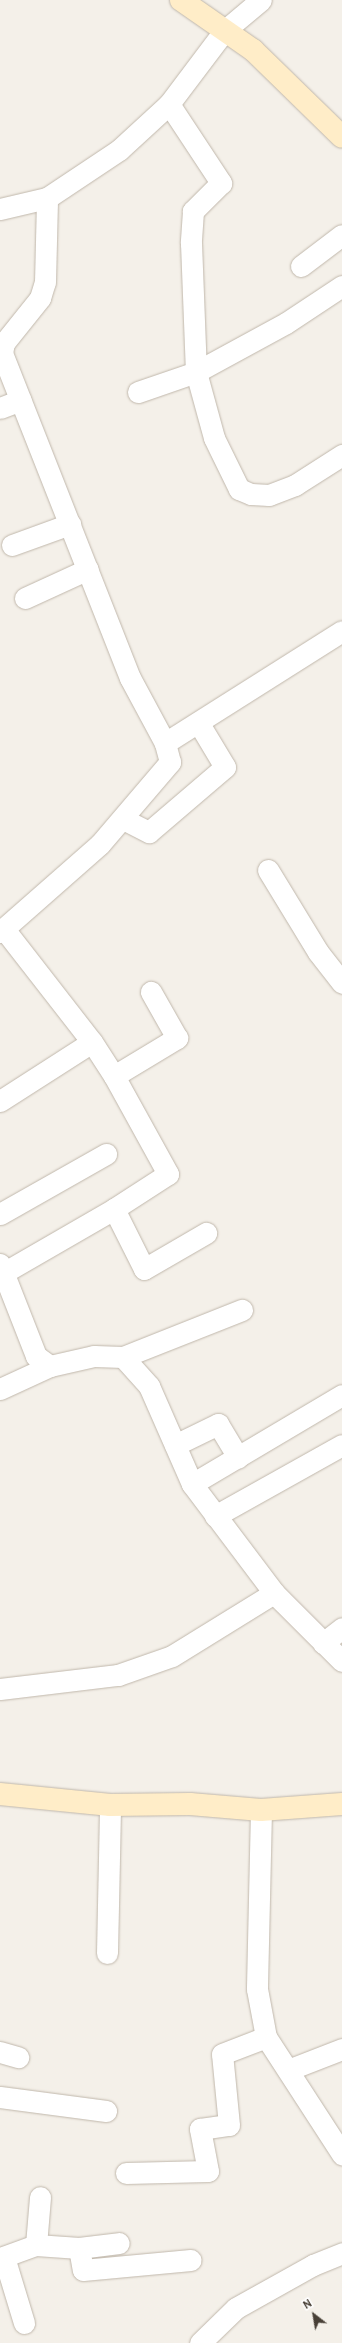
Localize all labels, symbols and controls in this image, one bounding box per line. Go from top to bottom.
north arrow [294,2295,334,2335]
text: N [301,2297,315,2313]

